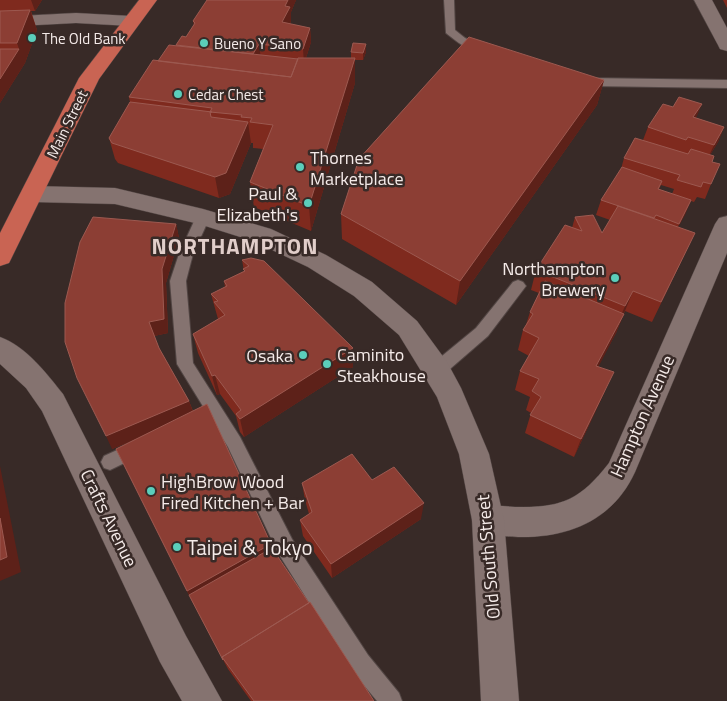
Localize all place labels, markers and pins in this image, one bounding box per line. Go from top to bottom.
place label: The Old Bank [42,27,125,50]
marker: The Old Bank [26,32,38,44]
place label: Bueno Y Sano [214,32,301,55]
marker: Bueno Y Sano [198,37,210,49]
place label: Cedar Chest [188,83,264,106]
marker: Cedar Chest [172,88,184,100]
place label: Thornes Marketplace [310,144,404,192]
marker: Thornes Marketplace [294,161,306,173]
place label: Paul & Elizabeth's [216,180,299,228]
marker: Paul & Elizabeth's [302,197,314,209]
place label: Northampton Brewery [502,255,605,303]
marker: Northampton Brewery [609,272,621,284]
place label: Caminito Steakhouse [337,341,426,389]
place label: Osaka [246,342,293,369]
marker: Osaka [297,349,309,361]
marker: Caminito Steakhouse [321,358,333,370]
place label: HighBrow Wood Fired Kitchen + Bar [161,468,304,516]
marker: HighBrow Wood Fired Kitchen + Bar [145,485,157,497]
place label: Taipei & Tokyo [187,531,313,563]
marker: Taipei & Tokyo [171,541,183,553]

